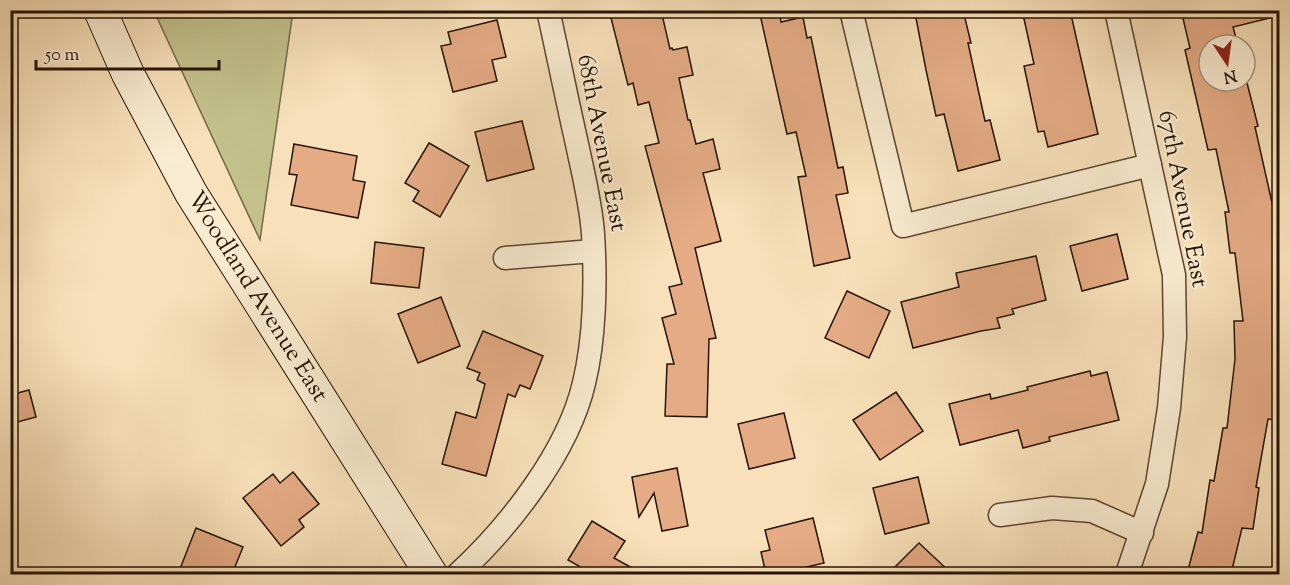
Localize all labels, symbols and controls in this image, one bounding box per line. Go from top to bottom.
scale bar [36,33,219,71]
north arrow [1197,33,1257,93]
text: 50 m [44,43,80,69]
street label: 68th Avenue East [567,51,635,235]
text: N [1221,63,1239,88]
street label: 67th Avenue East [1148,107,1216,291]
street label: Woodland Avenue East [178,185,336,409]

